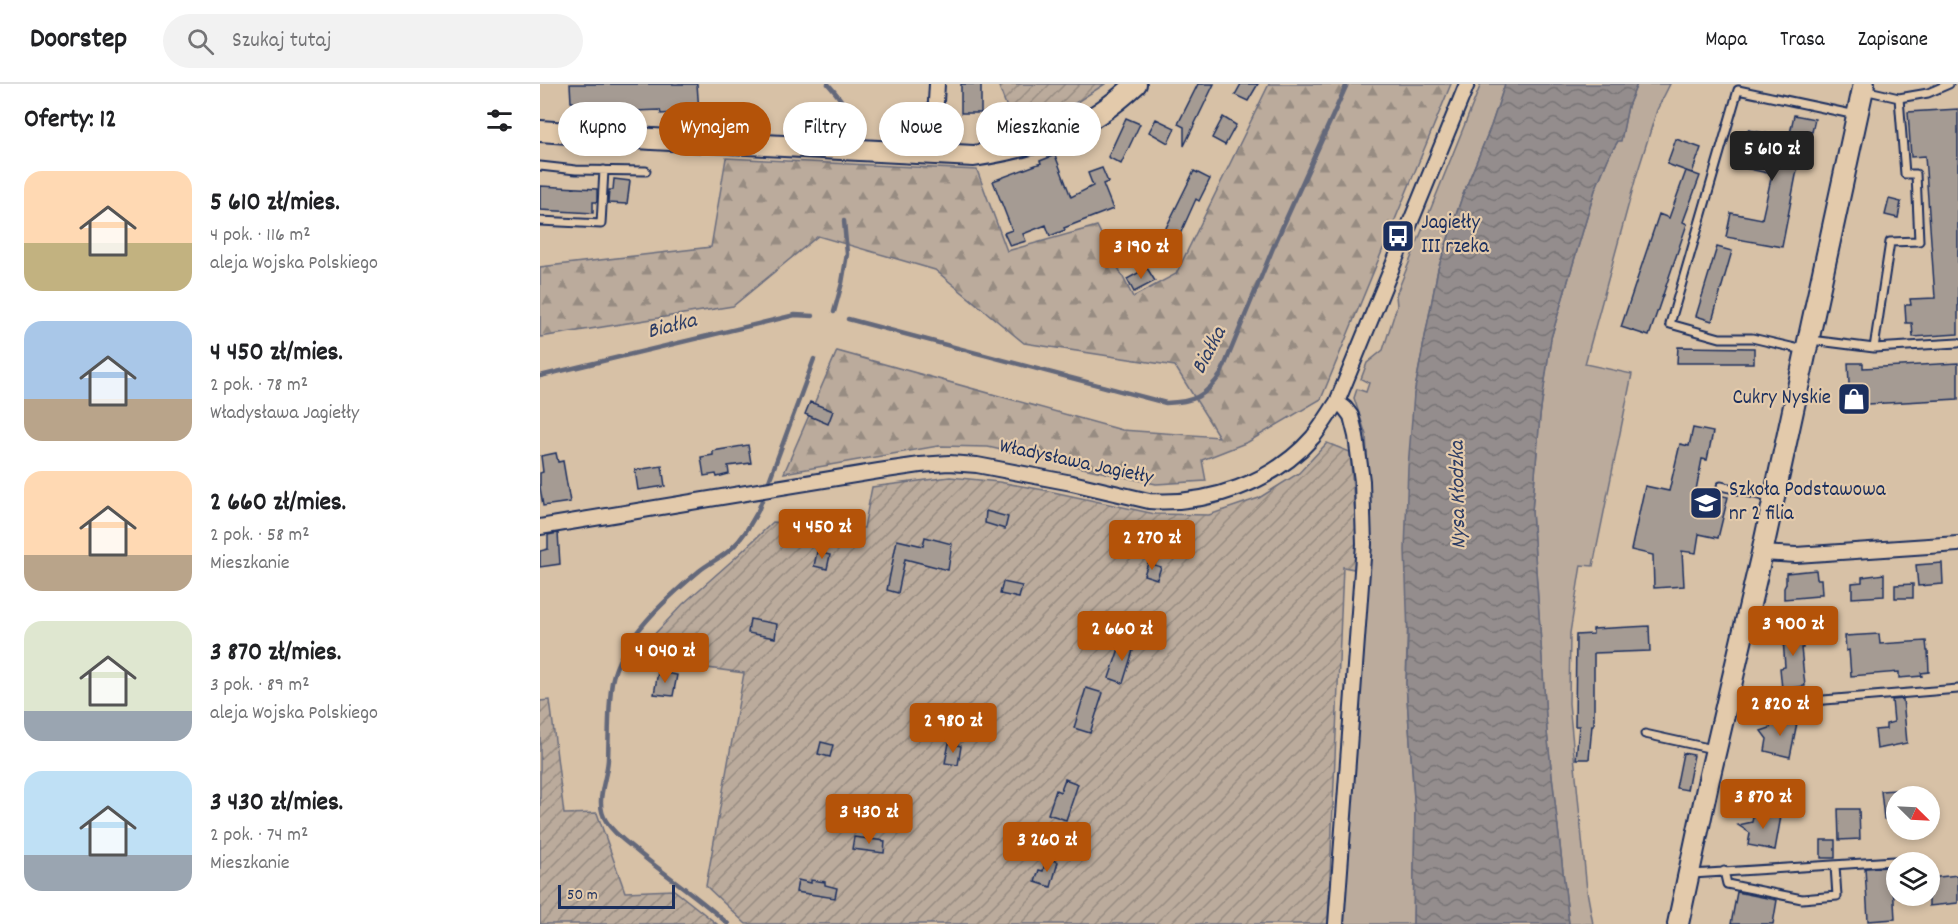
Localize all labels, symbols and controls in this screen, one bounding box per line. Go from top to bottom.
search box [163,14,583,68]
text: Doorstep [30,21,127,61]
icon: search [184,25,217,58]
text: Szukaj tutaj [232,26,332,57]
text: Mapa [1705,26,1747,56]
text: Trasa [1780,26,1825,56]
text: Zapisane [1858,26,1928,56]
text: Oferty: 12 [24,102,117,139]
chip: Kupno [558,102,647,156]
chip: Wynajem [659,102,771,156]
chip: Filtry [783,102,867,156]
chip: Nowe [879,102,964,156]
chip: Mieszkanie [976,102,1101,156]
icon: filters [483,104,516,137]
pin: 5 610 zł [1710,131,1834,182]
text: 5 610 zł [1744,136,1800,164]
text: 5 610 zł/mies. [210,185,340,222]
icon: home [72,195,144,267]
place label: Jagiełły III rzeka [1421,209,1490,263]
bus stop icon: Jagiełły III rzeka [1380,218,1416,254]
text: 4 pok. · 116 m² [210,222,310,250]
pin: 3 190 zł [1079,229,1203,280]
text: 3 190 zł [1113,234,1169,262]
text: aleja Wojska Polskiego [210,250,378,278]
water label: Białka [644,306,701,348]
water label: Białka [1185,320,1236,380]
text: 4 450 zł/mies. [210,335,343,372]
icon: home [72,345,144,417]
text: 2 pok. · 78 m² [210,372,308,400]
shop icon: Cukry Nyskie [1836,381,1872,417]
place label: Cukry Nyskie [1732,384,1831,414]
text: Władysława Jagiełły [210,400,359,428]
street label: Władysława Jagiełły [996,432,1156,494]
water label: Nysa Kłodzka [1443,439,1475,549]
place label: Szkoła Podstawowa nr 2 filia [1729,476,1887,530]
text: 2 660 zł/mies. [210,485,346,522]
school or university icon: Szkoła Podstawowa nr 2 filia [1688,485,1724,521]
icon: home [72,495,144,567]
pin: 4 450 zł [760,509,884,560]
text: 4 450 zł [793,514,851,542]
pin: 2 270 zł [1090,520,1214,571]
text: 2 pok. · 58 m² [210,522,310,550]
text: 2 270 zł [1123,525,1181,553]
text: Mieszkanie [210,550,289,578]
pin: 3 900 zł [1731,606,1855,657]
pin: 2 660 zł [1060,611,1184,662]
text: 3 900 zł [1762,611,1824,639]
text: 2 660 zł [1091,616,1153,644]
pin: 4 040 zł [603,633,727,684]
text: 3 870 zł/mies. [210,635,341,672]
text: 4 040 zł [635,638,695,666]
icon: home [72,645,144,717]
text: 3 pok. · 89 m² [210,672,310,700]
pin: 2 820 zł [1718,686,1842,737]
text: 2 820 zł [1751,691,1809,719]
text: aleja Wojska Polskiego [210,700,378,728]
pin: 2 980 zł [891,703,1015,754]
text: 2 980 zł [924,708,982,736]
pin: 3 870 zł [1701,779,1825,830]
text: 3 870 zł [1734,784,1792,812]
text: 3 430 zł/mies. [210,785,343,822]
north arrow [1886,786,1940,840]
map controls [1886,786,1940,906]
pin: 3 430 zł [807,794,931,845]
icon: home [72,795,144,867]
text: 3 430 zł [840,799,898,827]
text: 2 pok. · 74 m² [210,822,308,850]
pin: 3 260 zł [985,822,1109,873]
text: 3 260 zł [1017,827,1077,855]
text: Mieszkanie [210,850,289,878]
button: layers [1886,852,1940,906]
scale bar [558,882,675,910]
text: 50 m [567,884,598,907]

